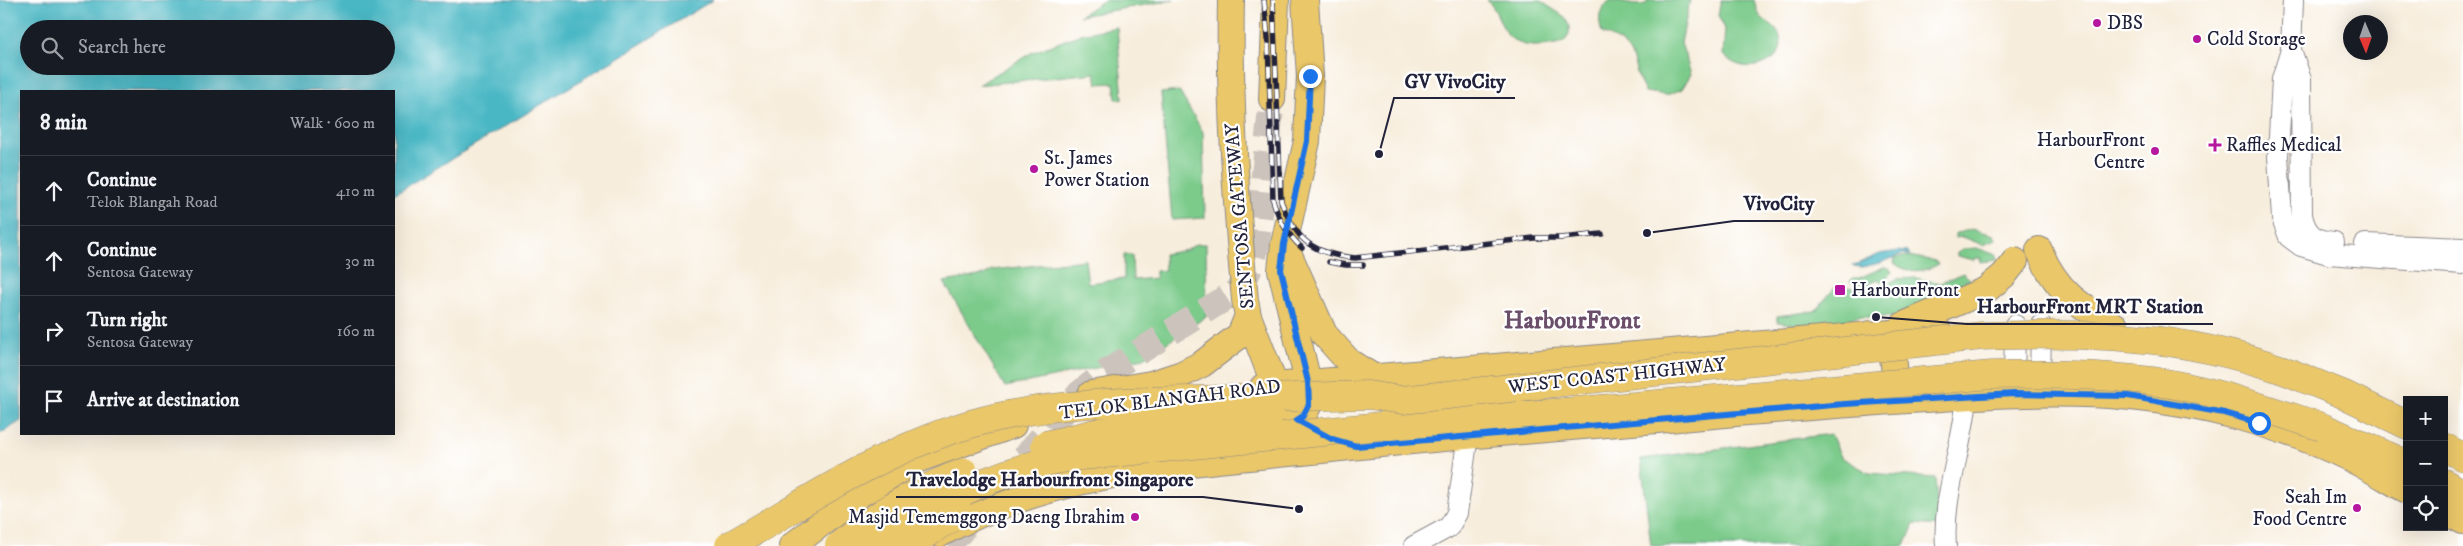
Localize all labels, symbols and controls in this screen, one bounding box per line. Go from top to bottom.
place label: DBS [2107,12,2143,35]
north arrow [2343,15,2388,60]
marker: DBS [2091,17,2103,29]
search box [20,20,395,75]
place label: Cold Storage [2207,28,2306,51]
marker: Cold Storage [2191,33,2203,45]
icon: search [38,34,66,62]
text: Search here [78,36,166,59]
callout: GV VivoCity [1394,63,1515,98]
route end [1299,65,1322,88]
text: GV VivoCity [1404,70,1506,95]
text: 8 min [40,110,87,136]
text: Walk · 600 m [290,113,375,133]
street label: SENTOSA GATEWAY [1220,121,1260,310]
place label: HarbourFront Centre [2037,129,2145,174]
place label: Raffles Medical [2226,134,2342,157]
marker: Raffles Medical [2208,138,2222,152]
marker: HarbourFront Centre [2149,145,2161,157]
place label: St. James Power Station [1044,147,1149,192]
marker: St. James Power Station [1028,163,1040,175]
text: Continue [87,169,157,192]
icon: ahead [40,177,68,205]
text: 410 m [336,181,375,201]
callout: VivoCity [1734,186,1824,221]
text: Telok Blangah Road [87,192,218,212]
text: VivoCity [1743,192,1815,217]
text: Continue [87,239,157,262]
icon: ahead [40,247,68,275]
text: 30 m [345,251,375,271]
text: Sentosa Gateway [87,262,193,282]
place label: HarbourFront [1851,279,1959,302]
marker: HarbourFront [1833,283,1847,297]
callout: HarbourFront MRT Station [1967,289,2213,324]
text: HarbourFront MRT Station [1977,295,2204,320]
district label: HarbourFront [1504,306,1641,336]
text: Turn right [87,309,167,332]
icon: right [40,317,68,345]
text: 160 m [337,321,375,341]
text: Sentosa Gateway [87,332,193,352]
street label: WEST COAST HIGHWAY [1506,353,1728,399]
street label: TELOK BLANGAH ROAD [1058,375,1282,425]
icon: arrive [40,387,68,415]
text: Arrive at destination [87,389,239,412]
map controls [2403,396,2448,531]
button: + [2403,396,2448,441]
route start [2248,412,2271,435]
button: − [2403,441,2448,486]
callout: Travelodge Harbourfront Singapore [896,462,1203,497]
text: Travelodge Harbourfront Singapore [905,468,1194,493]
place label: Seah Im Food Centre [2253,486,2347,531]
button: locate [2403,486,2448,531]
marker: Seah Im Food Centre [2351,502,2363,514]
place label: Masjid Tememggong Daeng Ibrahim [848,506,1125,529]
marker: Masjid Tememggong Daeng Ibrahim [1129,511,1141,523]

